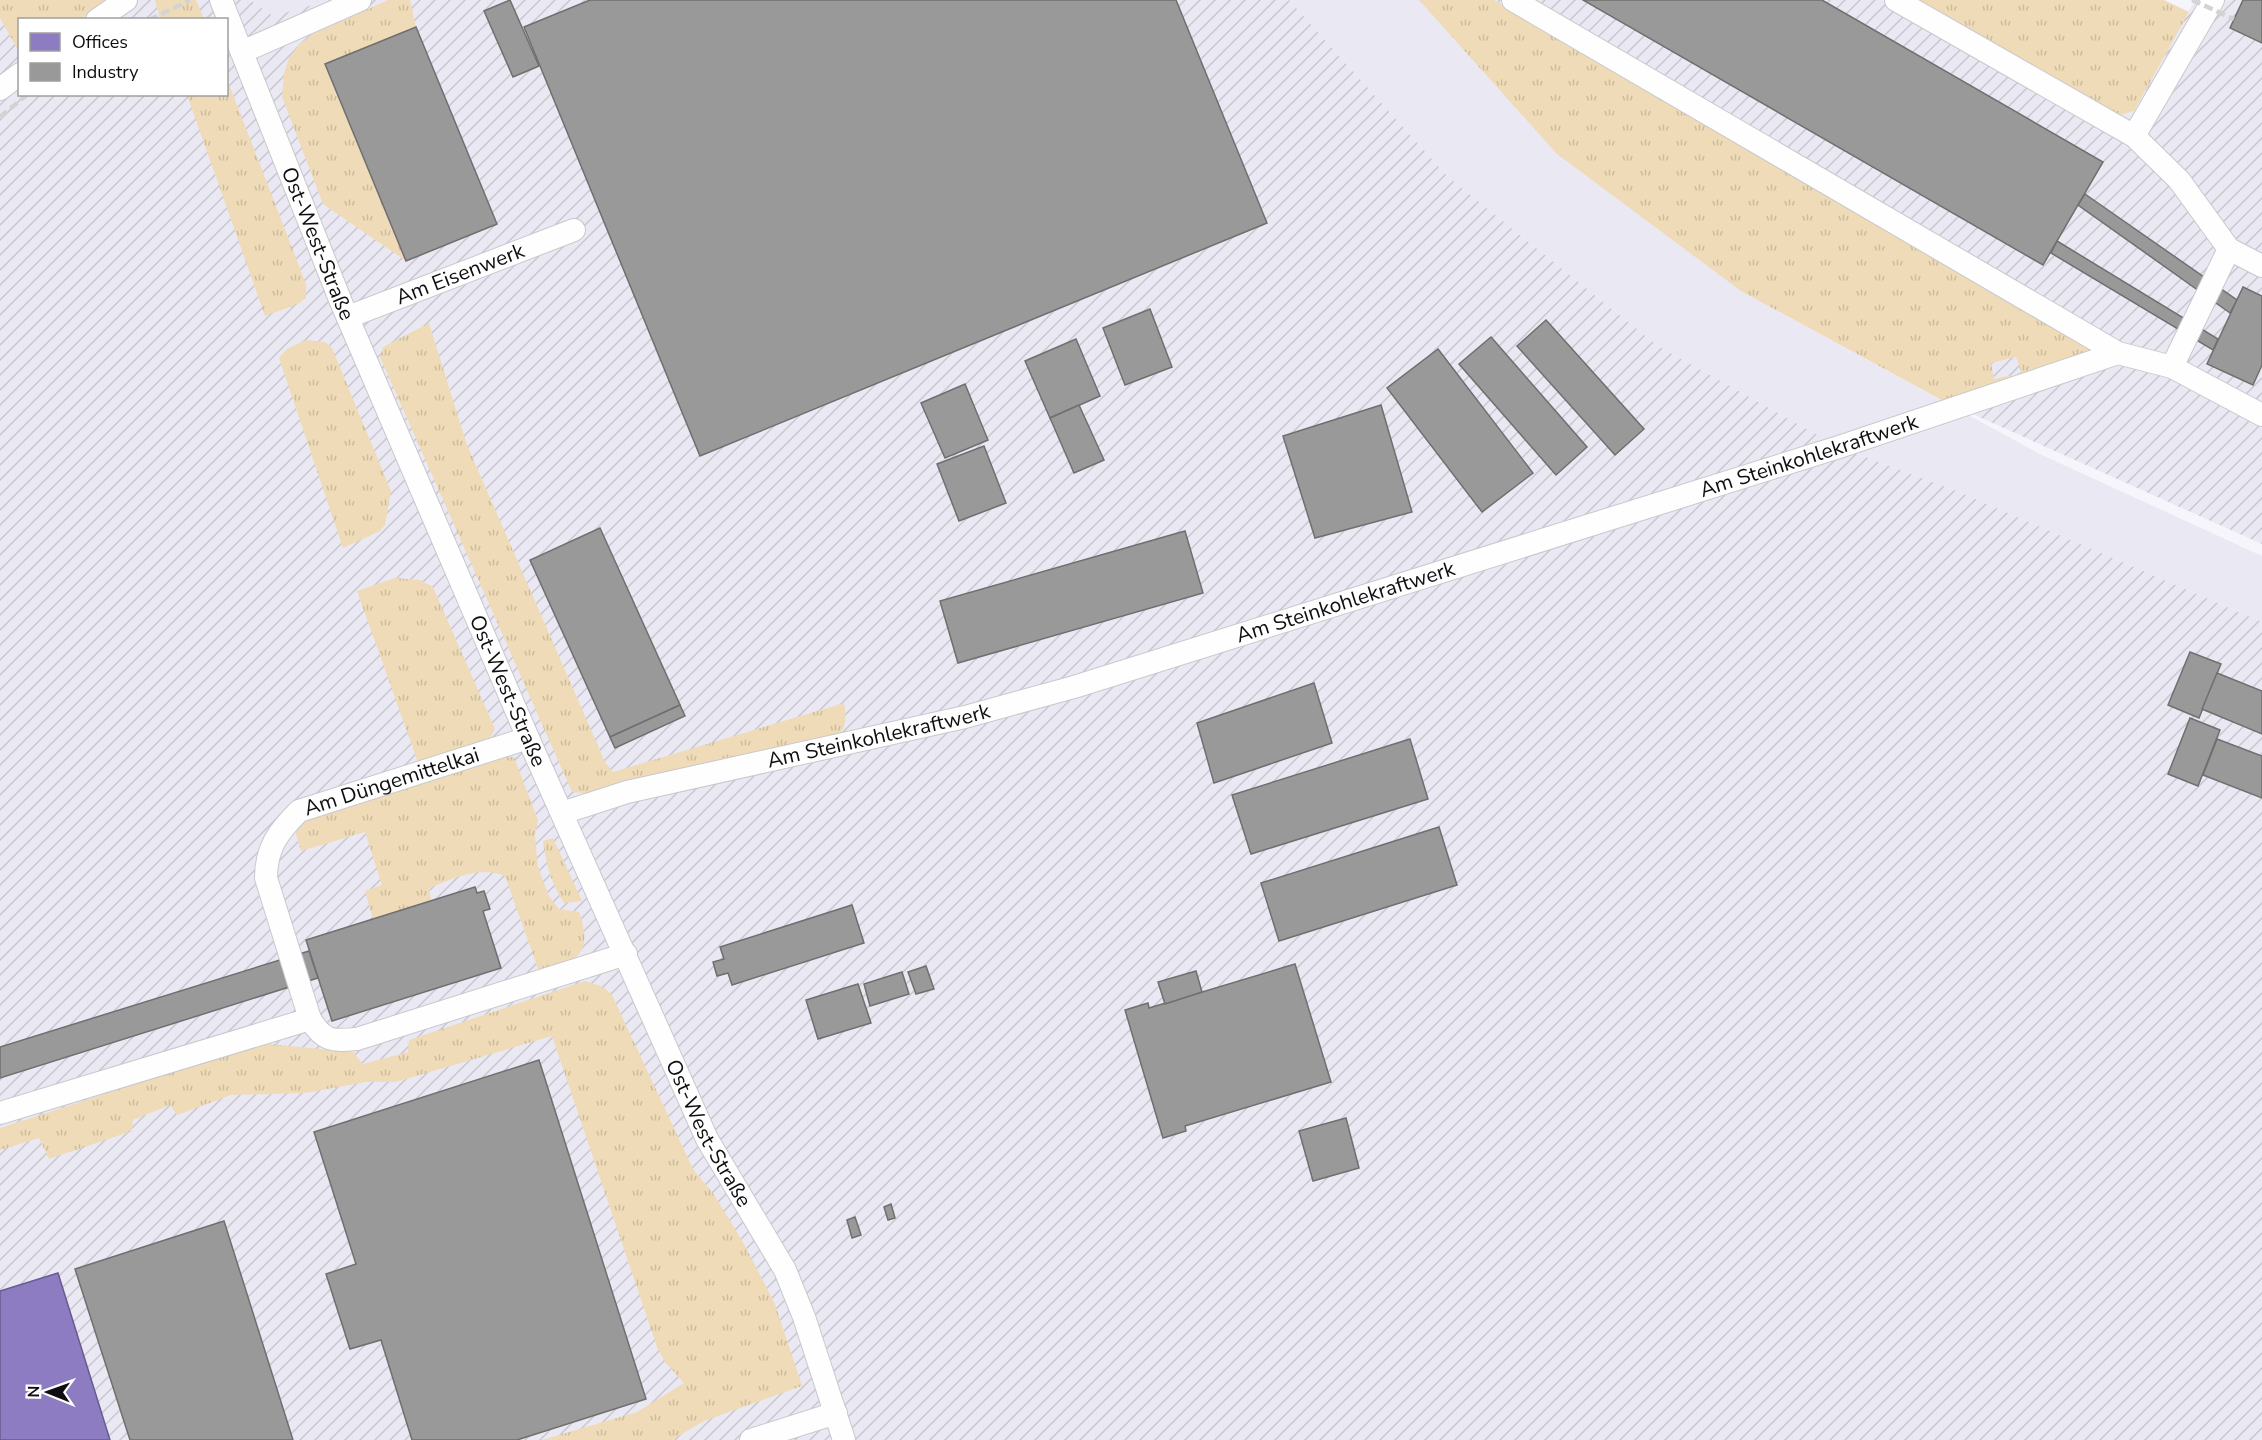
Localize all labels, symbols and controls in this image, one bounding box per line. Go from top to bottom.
legend [18,18,228,96]
text: Offices [72,30,128,54]
text: Industry [72,60,139,84]
street label: Ost-West-Straße [275,163,361,324]
street label: Am Eisenwerk [392,236,529,311]
street label: Am Steinkohlekraftwerk [1696,407,1922,504]
street label: Am Steinkohlekraftwerk [1233,554,1459,649]
street label: Ost-West-Straße [463,610,553,771]
street label: Am Steinkohlekraftwerk [764,697,994,775]
street label: Am Düngemittelkai [300,740,483,823]
street label: Ost-West-Straße [659,1055,758,1212]
north arrow [18,1362,78,1422]
text: N [23,1386,45,1398]

